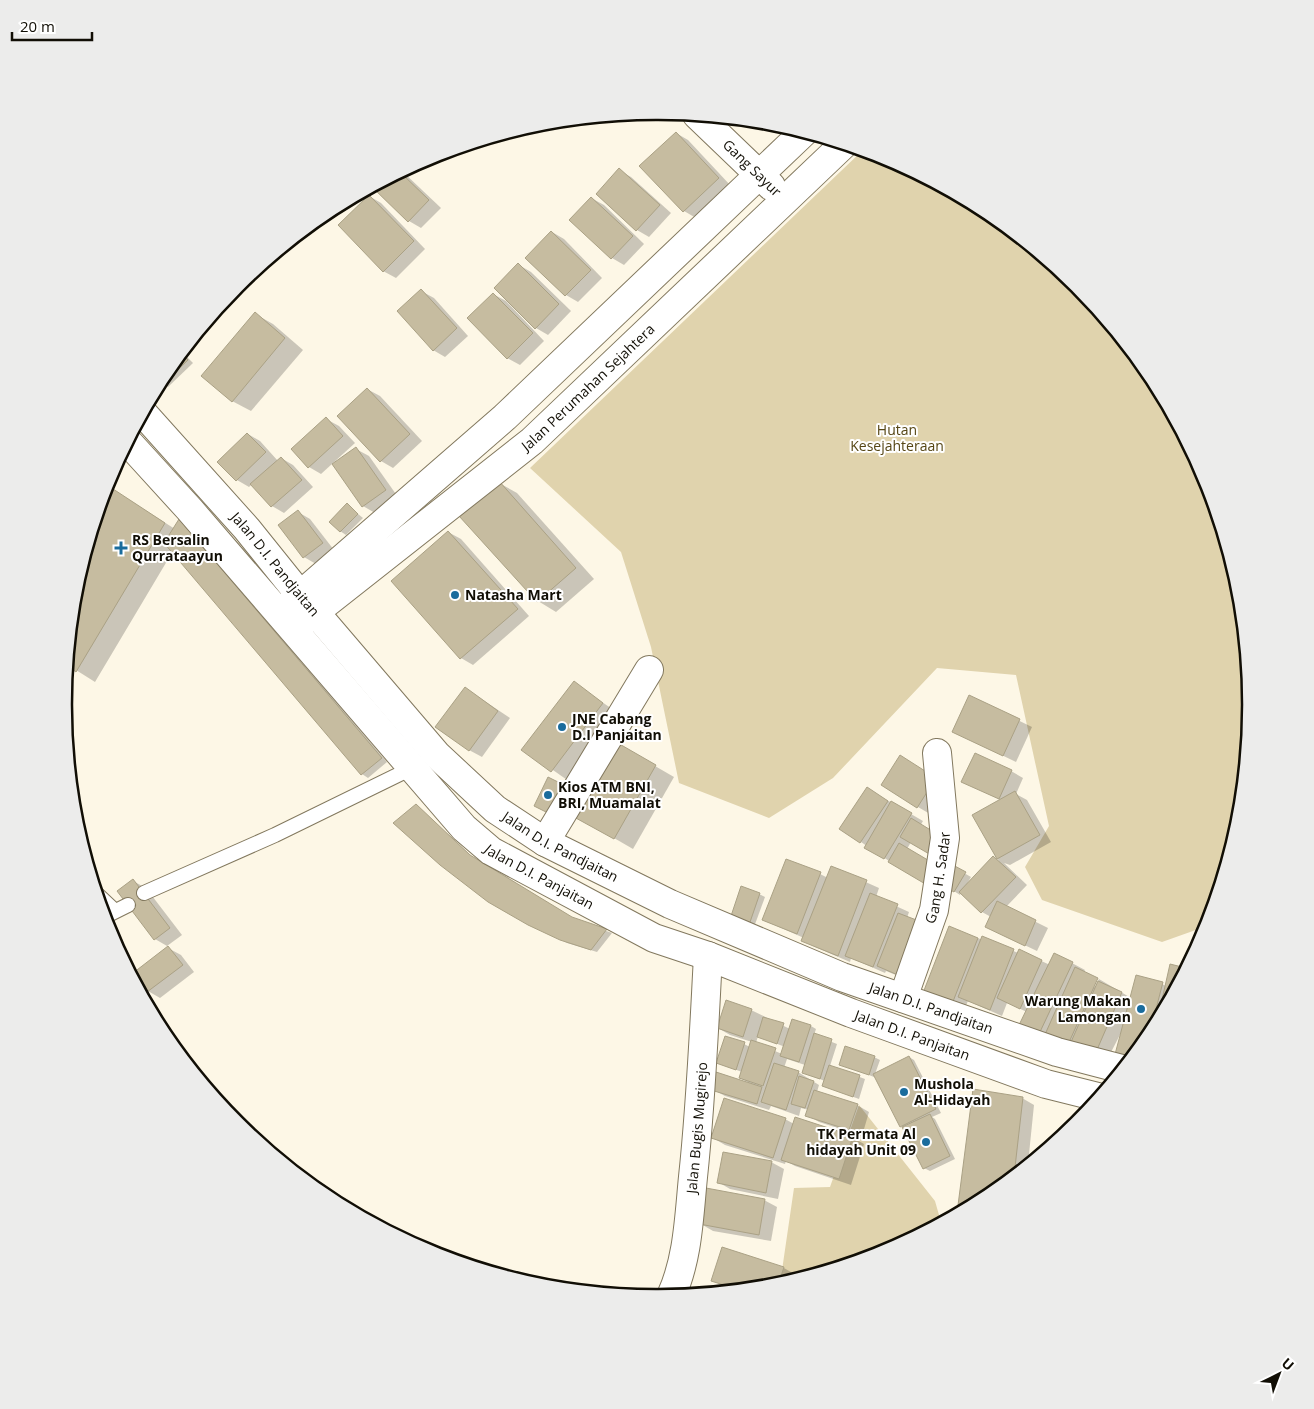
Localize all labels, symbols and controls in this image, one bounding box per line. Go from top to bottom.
scale bar [12,10,92,42]
text: 20 m [20,16,55,36]
street label: Gang Sayur [719,135,786,201]
street label: Jalan Perumahan Sejahtera [516,319,658,456]
park label: Hutan Kesejahteraan [850,420,944,455]
street label: Jalan D.I. Pandjaitan [226,506,324,620]
place label: RS Bersalin Qurrataayun [132,530,223,565]
marker: RS Bersalin Qurrataayun [114,541,128,555]
place label: Natasha Mart [465,585,562,604]
marker: Natasha Mart [449,589,461,601]
place label: JNE Cabang D.I Panjaitan [570,709,662,744]
marker: JNE Cabang D.I Panjaitan [556,721,568,733]
place label: Kios ATM BNI, BRI, Muamalat [558,777,661,812]
marker: Kios ATM BNI, BRI, Muamalat [542,789,554,801]
street label: Jalan D.I. Pandjaitan [497,805,622,886]
street label: Gang H. Sadar [920,831,954,926]
street label: Jalan D.I. Panjaitan [479,838,597,913]
street label: Jalan D.I. Pandjaitan [865,977,996,1038]
place label: Warung Makan Lamongan [1025,991,1131,1026]
marker: Warung Makan Lamongan [1135,1003,1147,1015]
street label: Jalan D.I. Panjaitan [850,1004,973,1064]
street label: Jalan Bugis Mugirejo [681,1061,711,1196]
place label: Mushola Al-Hidayah [914,1074,990,1109]
marker: Mushola Al-Hidayah [898,1086,910,1098]
place label: TK Permata Al hidayah Unit 09 [806,1124,916,1159]
marker: TK Permata Al hidayah Unit 09 [920,1136,932,1148]
north arrow [1254,1349,1304,1399]
text: U [1278,1353,1298,1375]

